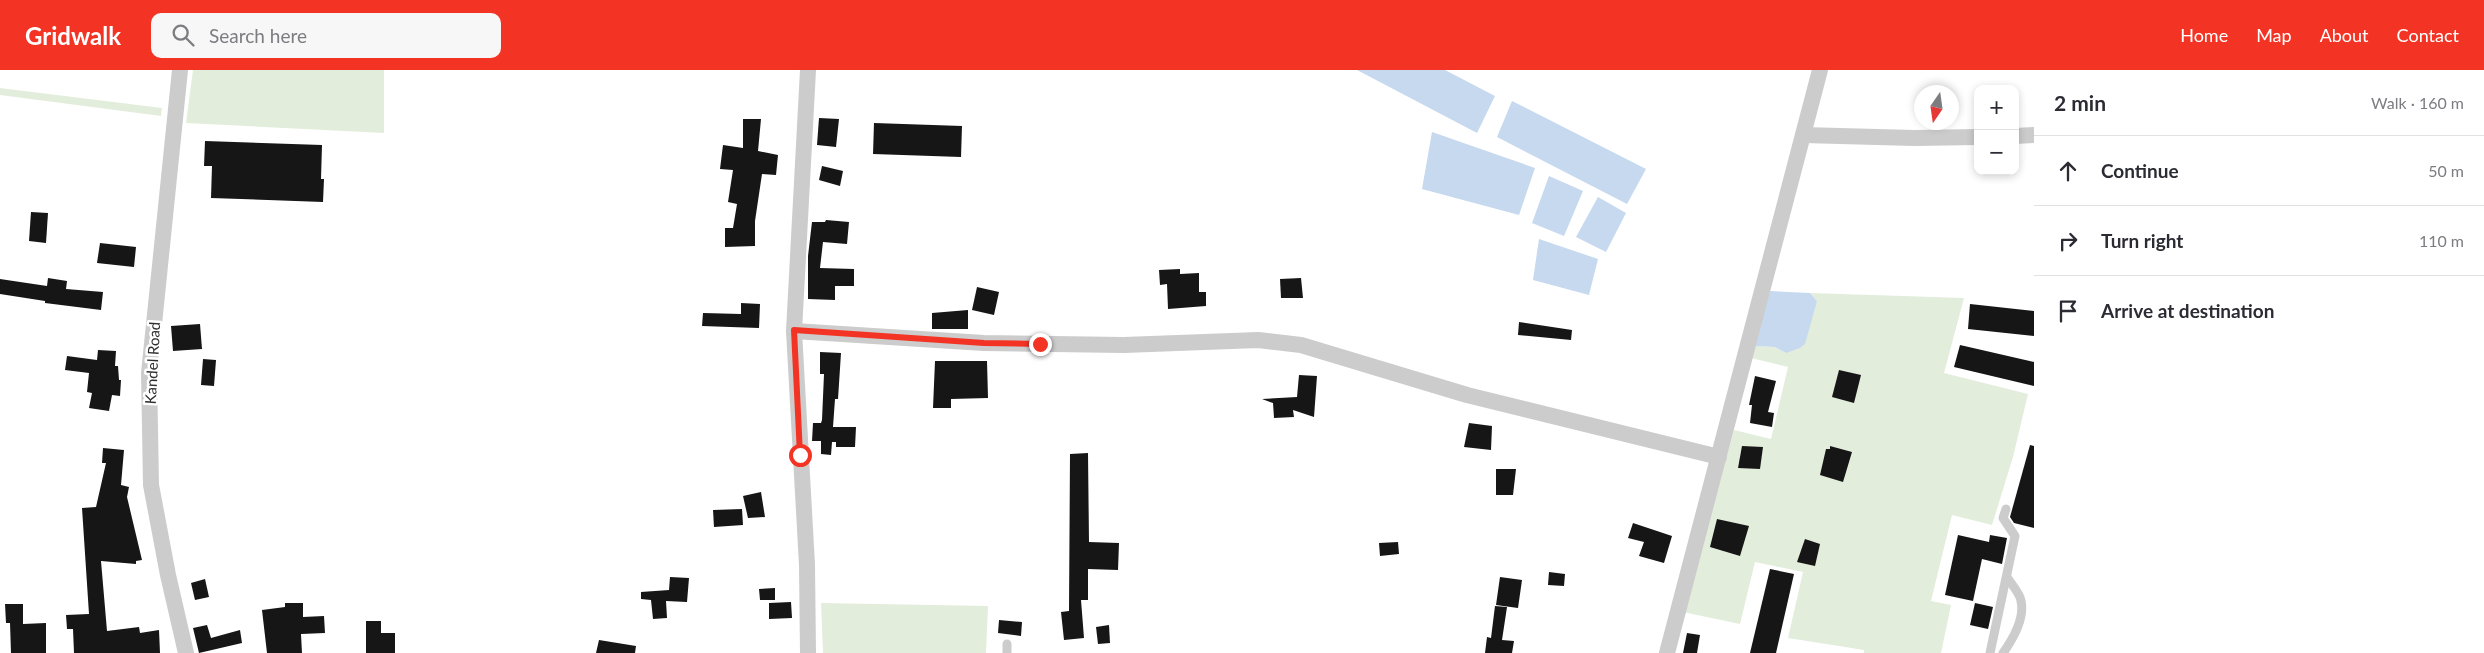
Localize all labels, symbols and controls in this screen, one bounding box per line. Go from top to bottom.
search box [151,13,501,58]
text: Gridwalk [25,21,121,50]
icon: search [169,21,197,49]
text: Search here [209,24,307,47]
text: Home [2180,24,2228,46]
text: Map [2256,24,2292,46]
text: About [2320,24,2369,46]
text: Contact [2397,24,2459,46]
north arrow [1914,85,1959,130]
map controls [1974,85,2019,175]
button: + [1974,85,2019,130]
text: 2 min [2054,90,2106,115]
text: Walk · 160 m [2371,93,2464,112]
button: − [1974,130,2019,175]
icon: ahead [2054,157,2082,185]
text: Continue [2101,159,2179,182]
text: 50 m [2428,161,2464,180]
icon: right [2054,227,2082,255]
text: Turn right [2101,229,2183,252]
text: 110 m [2419,231,2464,250]
icon: arrive [2054,297,2082,325]
text: Arrive at destination [2101,299,2274,322]
street label: Kandel Road [141,321,163,405]
route end [1029,333,1052,356]
route start [789,444,812,467]

